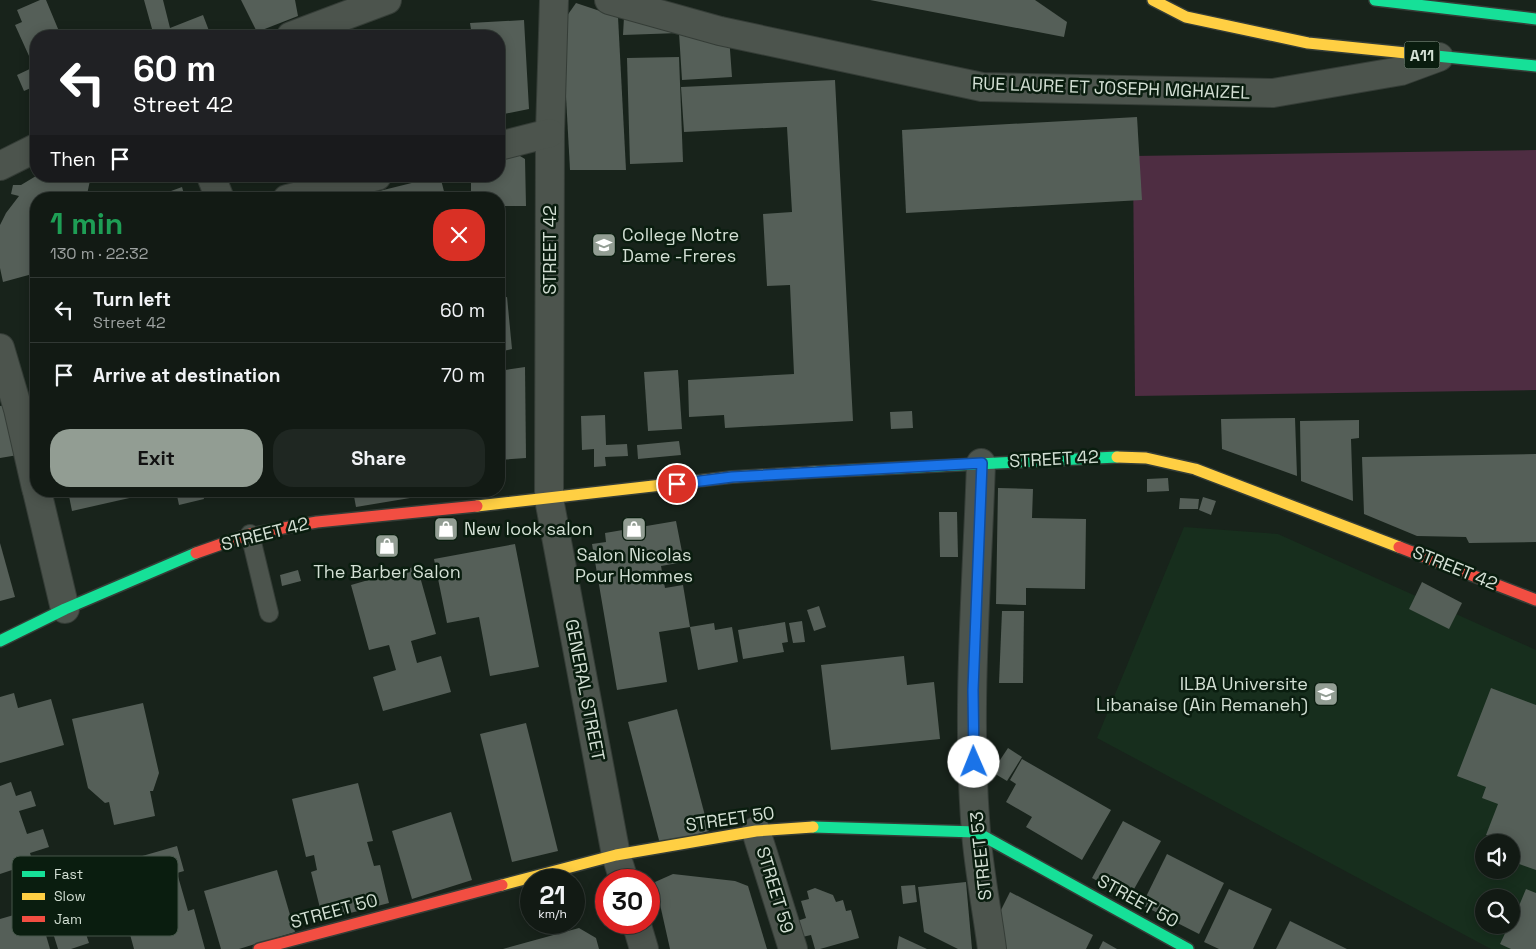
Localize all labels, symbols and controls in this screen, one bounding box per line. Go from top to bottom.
road number: A11 [1404,42,1440,68]
text: 60 m [133,47,216,91]
icon: left [50,50,115,115]
street label: RUE LAURE ET JOSEPH MGHAIZEL [972,71,1251,104]
text: Street 42 [133,90,233,118]
icon: arrive [106,145,134,173]
text: Then [50,147,96,172]
text: 1 min [50,204,123,243]
street label: STREET 42 [538,205,561,295]
button: close [433,209,485,261]
place label: College Notre Dame -Freres [622,223,739,267]
school or university icon: College Notre Dame -Freres [591,232,617,258]
text: 130 m · 22:32 [50,243,148,264]
text: Turn left [93,287,171,312]
icon: left [50,296,78,324]
text: 60 m [440,298,485,323]
text: Street 42 [93,312,166,333]
icon: arrive [50,361,78,389]
text: Arrive at destination [93,363,281,388]
text: 70 m [441,363,485,388]
button: Exit [50,429,263,487]
button: Share [273,429,485,487]
street label: STREET 42 [1009,445,1099,472]
pin [656,463,698,505]
icon: arrive [663,470,691,498]
street label: STREET 42 [219,512,311,556]
shop icon: New look salon [433,516,459,542]
shop icon: Salon Nicolas Pour Hommes [621,516,647,542]
place label: New look salon [464,517,593,540]
shop icon: The Barber Salon [374,533,400,559]
street label: STREET 42 [1409,540,1501,595]
place label: Salon Nicolas Pour Hommes [575,543,693,587]
place label: The Barber Salon [313,560,461,583]
street label: GENERAL STREET [560,617,611,763]
place label: ILBA Universite Libanaise (Ain Remaneh) [1096,672,1308,716]
school or university icon: ILBA Universite Libanaise (Ain Remaneh) [1313,681,1339,707]
position arrow [947,735,999,787]
street label: STREET 50 [684,801,776,836]
street label: STREET 53 [964,811,997,902]
map controls [1475,834,1520,934]
button: sound [1475,834,1520,879]
street label: STREET 59 [751,844,800,936]
legend [12,856,178,936]
text: Fast [54,865,83,883]
speed limit sign: 30 [595,869,660,934]
street label: STREET 50 [1093,869,1183,932]
text: 21 [539,879,566,911]
text: Slow [54,887,86,905]
street label: STREET 50 [288,888,380,933]
button: search [1475,889,1520,934]
text: km/h [538,906,567,922]
text: Jam [54,910,82,928]

